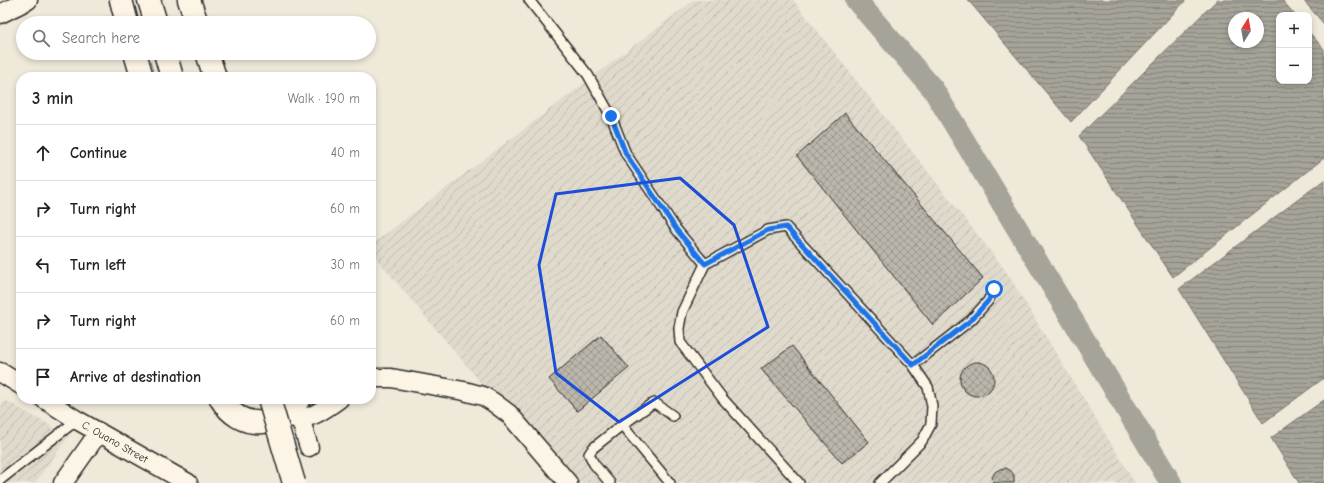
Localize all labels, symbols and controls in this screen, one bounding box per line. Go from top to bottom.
north arrow [1228,12,1264,48]
map controls [1276,12,1312,84]
button: + [1276,12,1312,48]
search box [16,16,376,60]
icon: search [30,27,52,49]
text: Search here [62,29,140,47]
button: − [1276,48,1312,84]
text: 3 min [32,89,73,108]
text: Walk · 190 m [288,91,360,106]
route end [602,107,620,125]
icon: ahead [32,142,54,164]
text: Continue [70,144,127,162]
text: 40 m [331,145,360,160]
icon: right [32,198,54,220]
text: Turn right [70,200,136,218]
text: 60 m [330,201,360,216]
icon: left [32,254,54,276]
text: Turn left [70,256,126,274]
text: 30 m [330,257,360,272]
route start [985,280,1003,298]
icon: right [32,310,54,332]
text: Turn right [70,312,136,330]
text: 60 m [330,313,360,328]
icon: arrive [32,366,54,388]
text: Arrive at destination [70,368,201,386]
street label: C. Ouano Street [80,418,151,466]

